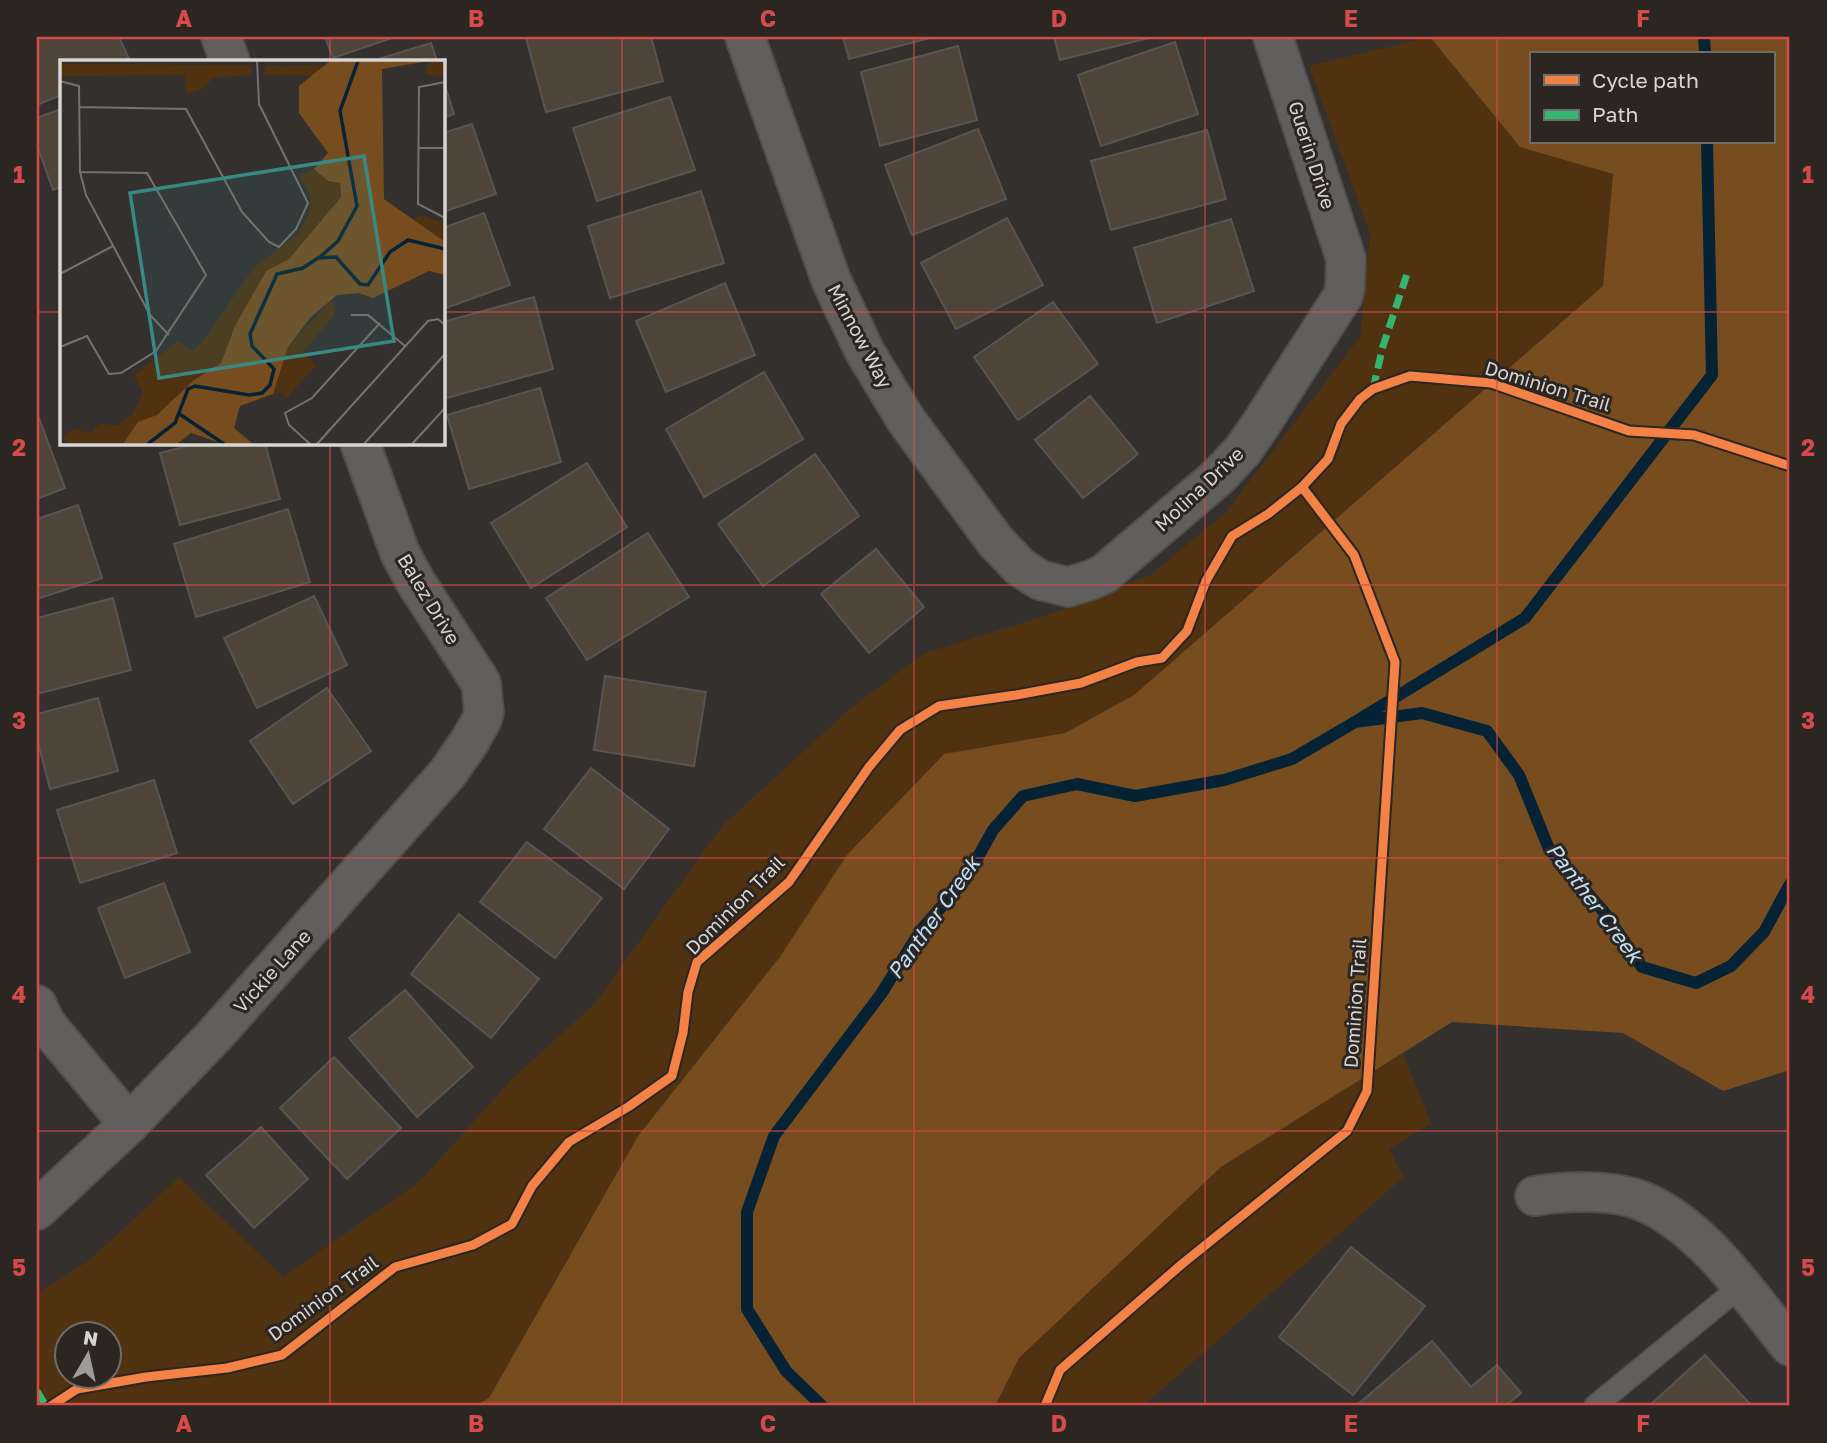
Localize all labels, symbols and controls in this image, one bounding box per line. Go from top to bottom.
text: A [176,4,193,32]
text: B [468,4,484,32]
text: C [760,4,776,32]
text: D [1051,4,1067,32]
text: E [1344,4,1358,32]
text: F [1636,4,1650,32]
legend [1530,52,1774,144]
inset map [60,60,444,444]
text: Cycle path [1592,67,1699,93]
street label: Guerin Drive [1284,98,1341,212]
text: Path [1592,101,1639,127]
text: 1 [13,160,25,188]
text: 1 [1802,160,1814,188]
street label: Minnow Way [823,280,898,392]
street label: Dominion Trail [1482,355,1614,416]
text: 2 [12,433,26,461]
text: 2 [1801,433,1815,461]
street label: Molina Drive [1149,442,1248,536]
street label: Balez Drive [393,549,466,648]
text: 3 [12,706,26,734]
text: 3 [1801,706,1815,734]
water label: Panther Creek [1541,837,1650,969]
water label: Panther Creek [881,849,986,984]
street label: Dominion Trail [680,850,789,959]
street label: Vickie Lane [228,924,315,1017]
street label: Dominion Trail [1338,937,1371,1069]
text: 4 [12,980,26,1008]
text: 4 [1801,980,1815,1008]
street label: Dominion Trail [263,1250,382,1345]
text: 5 [12,1253,26,1281]
text: 5 [1801,1253,1815,1281]
north arrow [52,1320,122,1390]
text: N [82,1325,100,1350]
text: A [176,1409,193,1437]
text: B [468,1409,484,1437]
text: C [760,1409,776,1437]
text: D [1051,1409,1067,1437]
text: E [1344,1409,1358,1437]
text: F [1636,1409,1650,1437]

